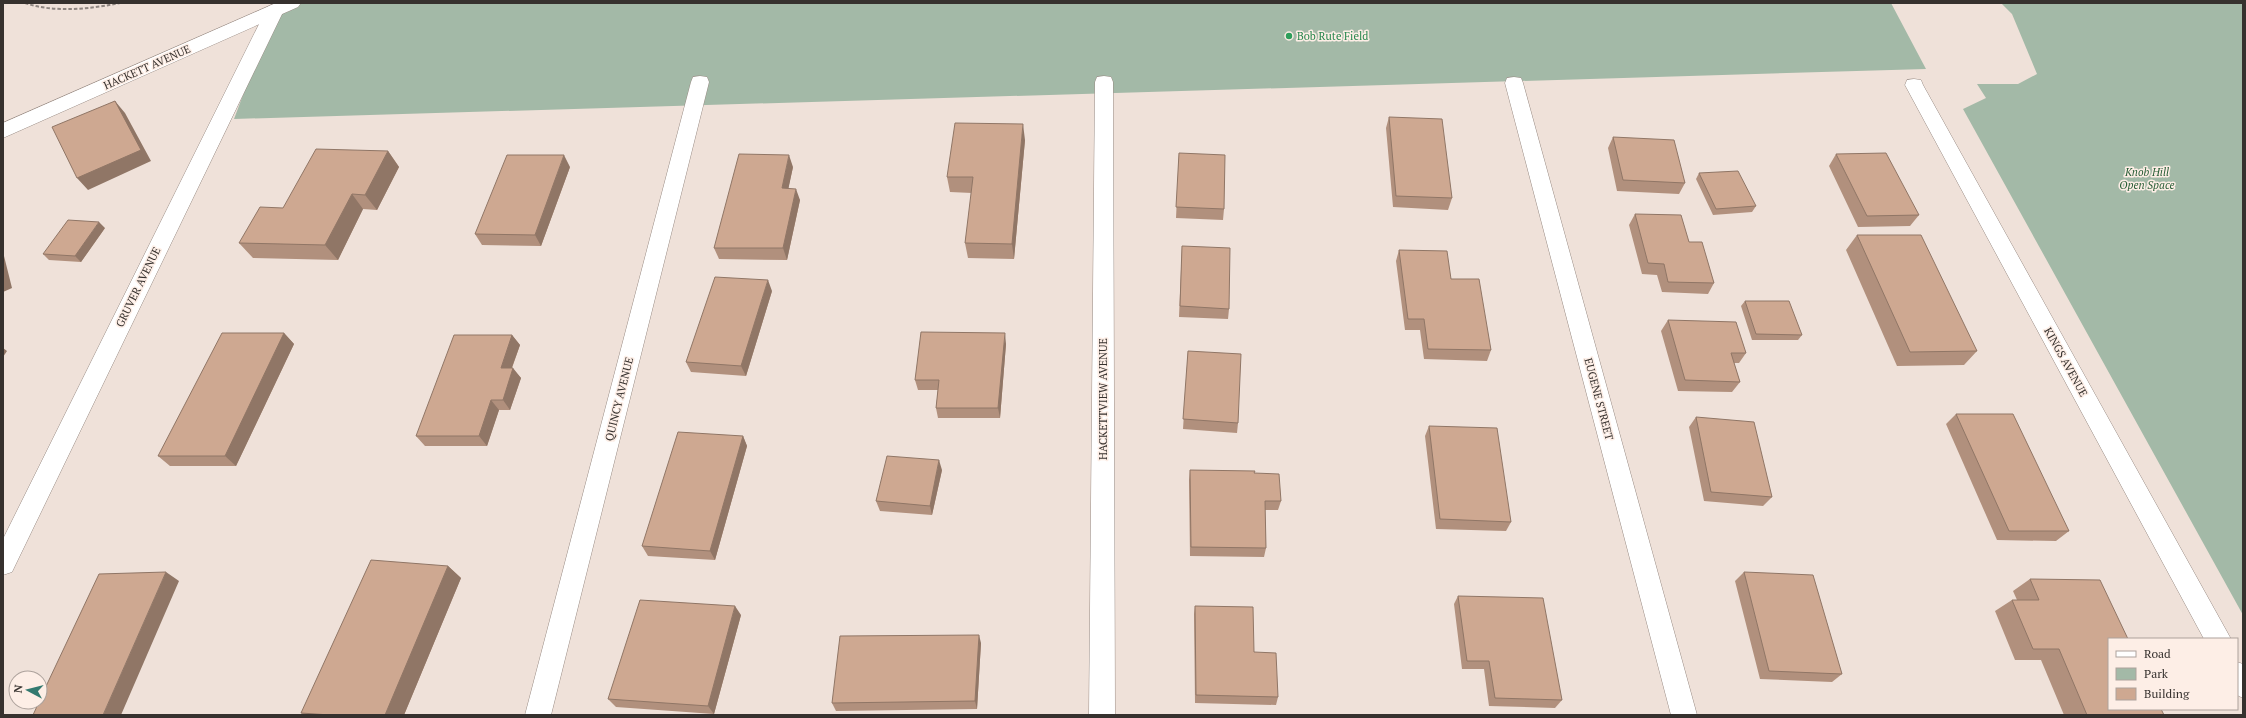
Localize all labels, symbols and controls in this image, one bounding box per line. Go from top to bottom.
place label: Bob Rute Field [1297,29,1368,43]
marker: Bob Rute Field [1284,31,1294,41]
street label: HACKETT AVENUE [101,42,193,92]
park label: Knob Hill Open Space [2119,165,2175,192]
street label: GRUVER AVENUE [113,245,163,329]
street label: KINGS AVENUE [2041,325,2091,399]
street label: HACKETTVIEW AVENUE [1096,338,1110,460]
street label: QUINCY AVENUE [602,356,636,442]
street label: EUGENE STREET [1581,357,1617,442]
legend [2108,638,2238,710]
text: Road [2144,646,2171,661]
text: Park [2144,666,2169,681]
north arrow [8,670,48,710]
text: N [11,683,26,694]
text: Building [2144,686,2190,701]

